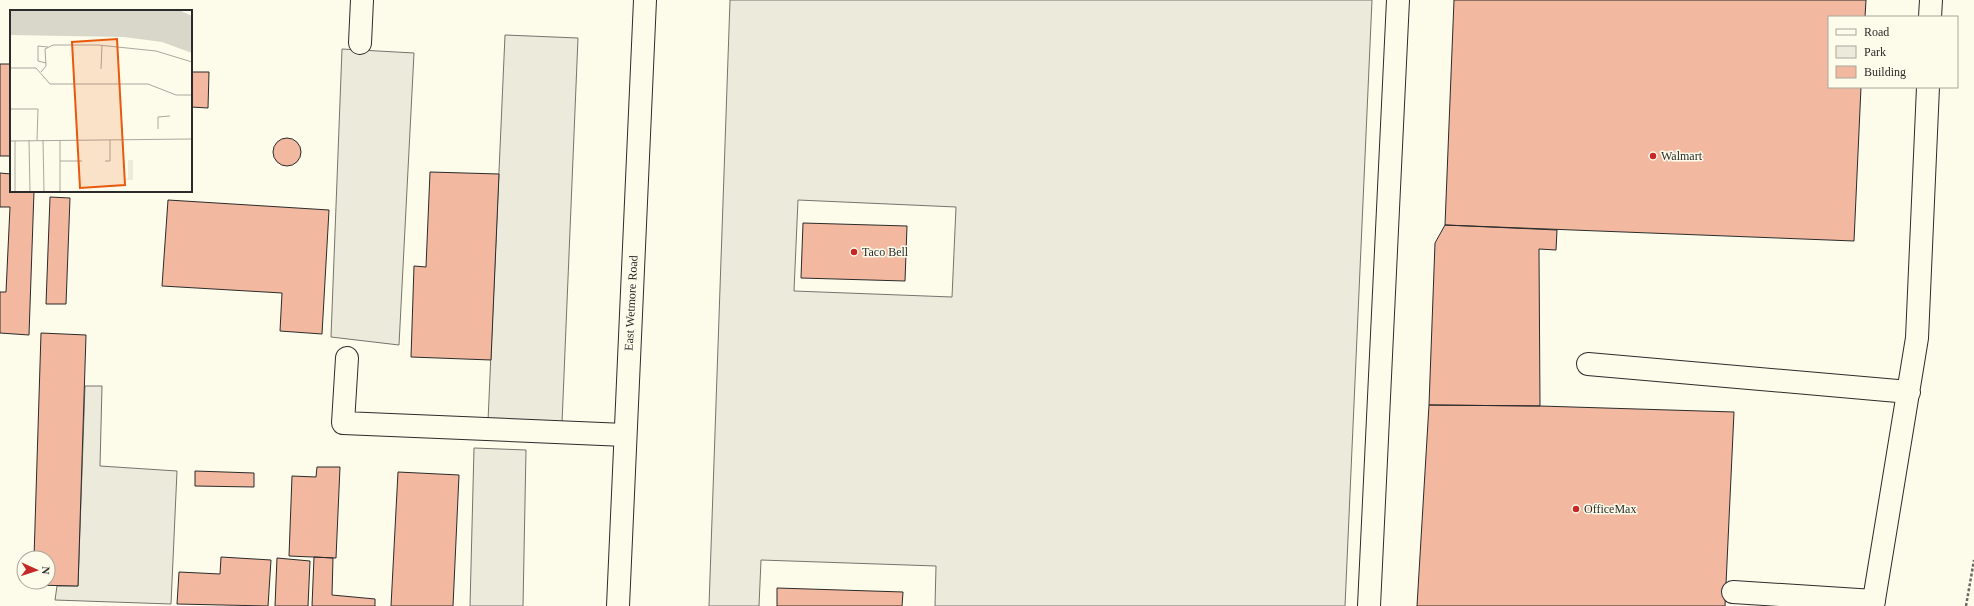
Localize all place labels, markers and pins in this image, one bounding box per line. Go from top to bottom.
place label: Walmart [1661,149,1703,163]
marker: Walmart [1648,151,1658,161]
place label: Taco Bell [862,245,909,259]
marker: Taco Bell [849,247,859,257]
place label: OfficeMax [1584,502,1636,516]
marker: OfficeMax [1571,504,1581,514]

